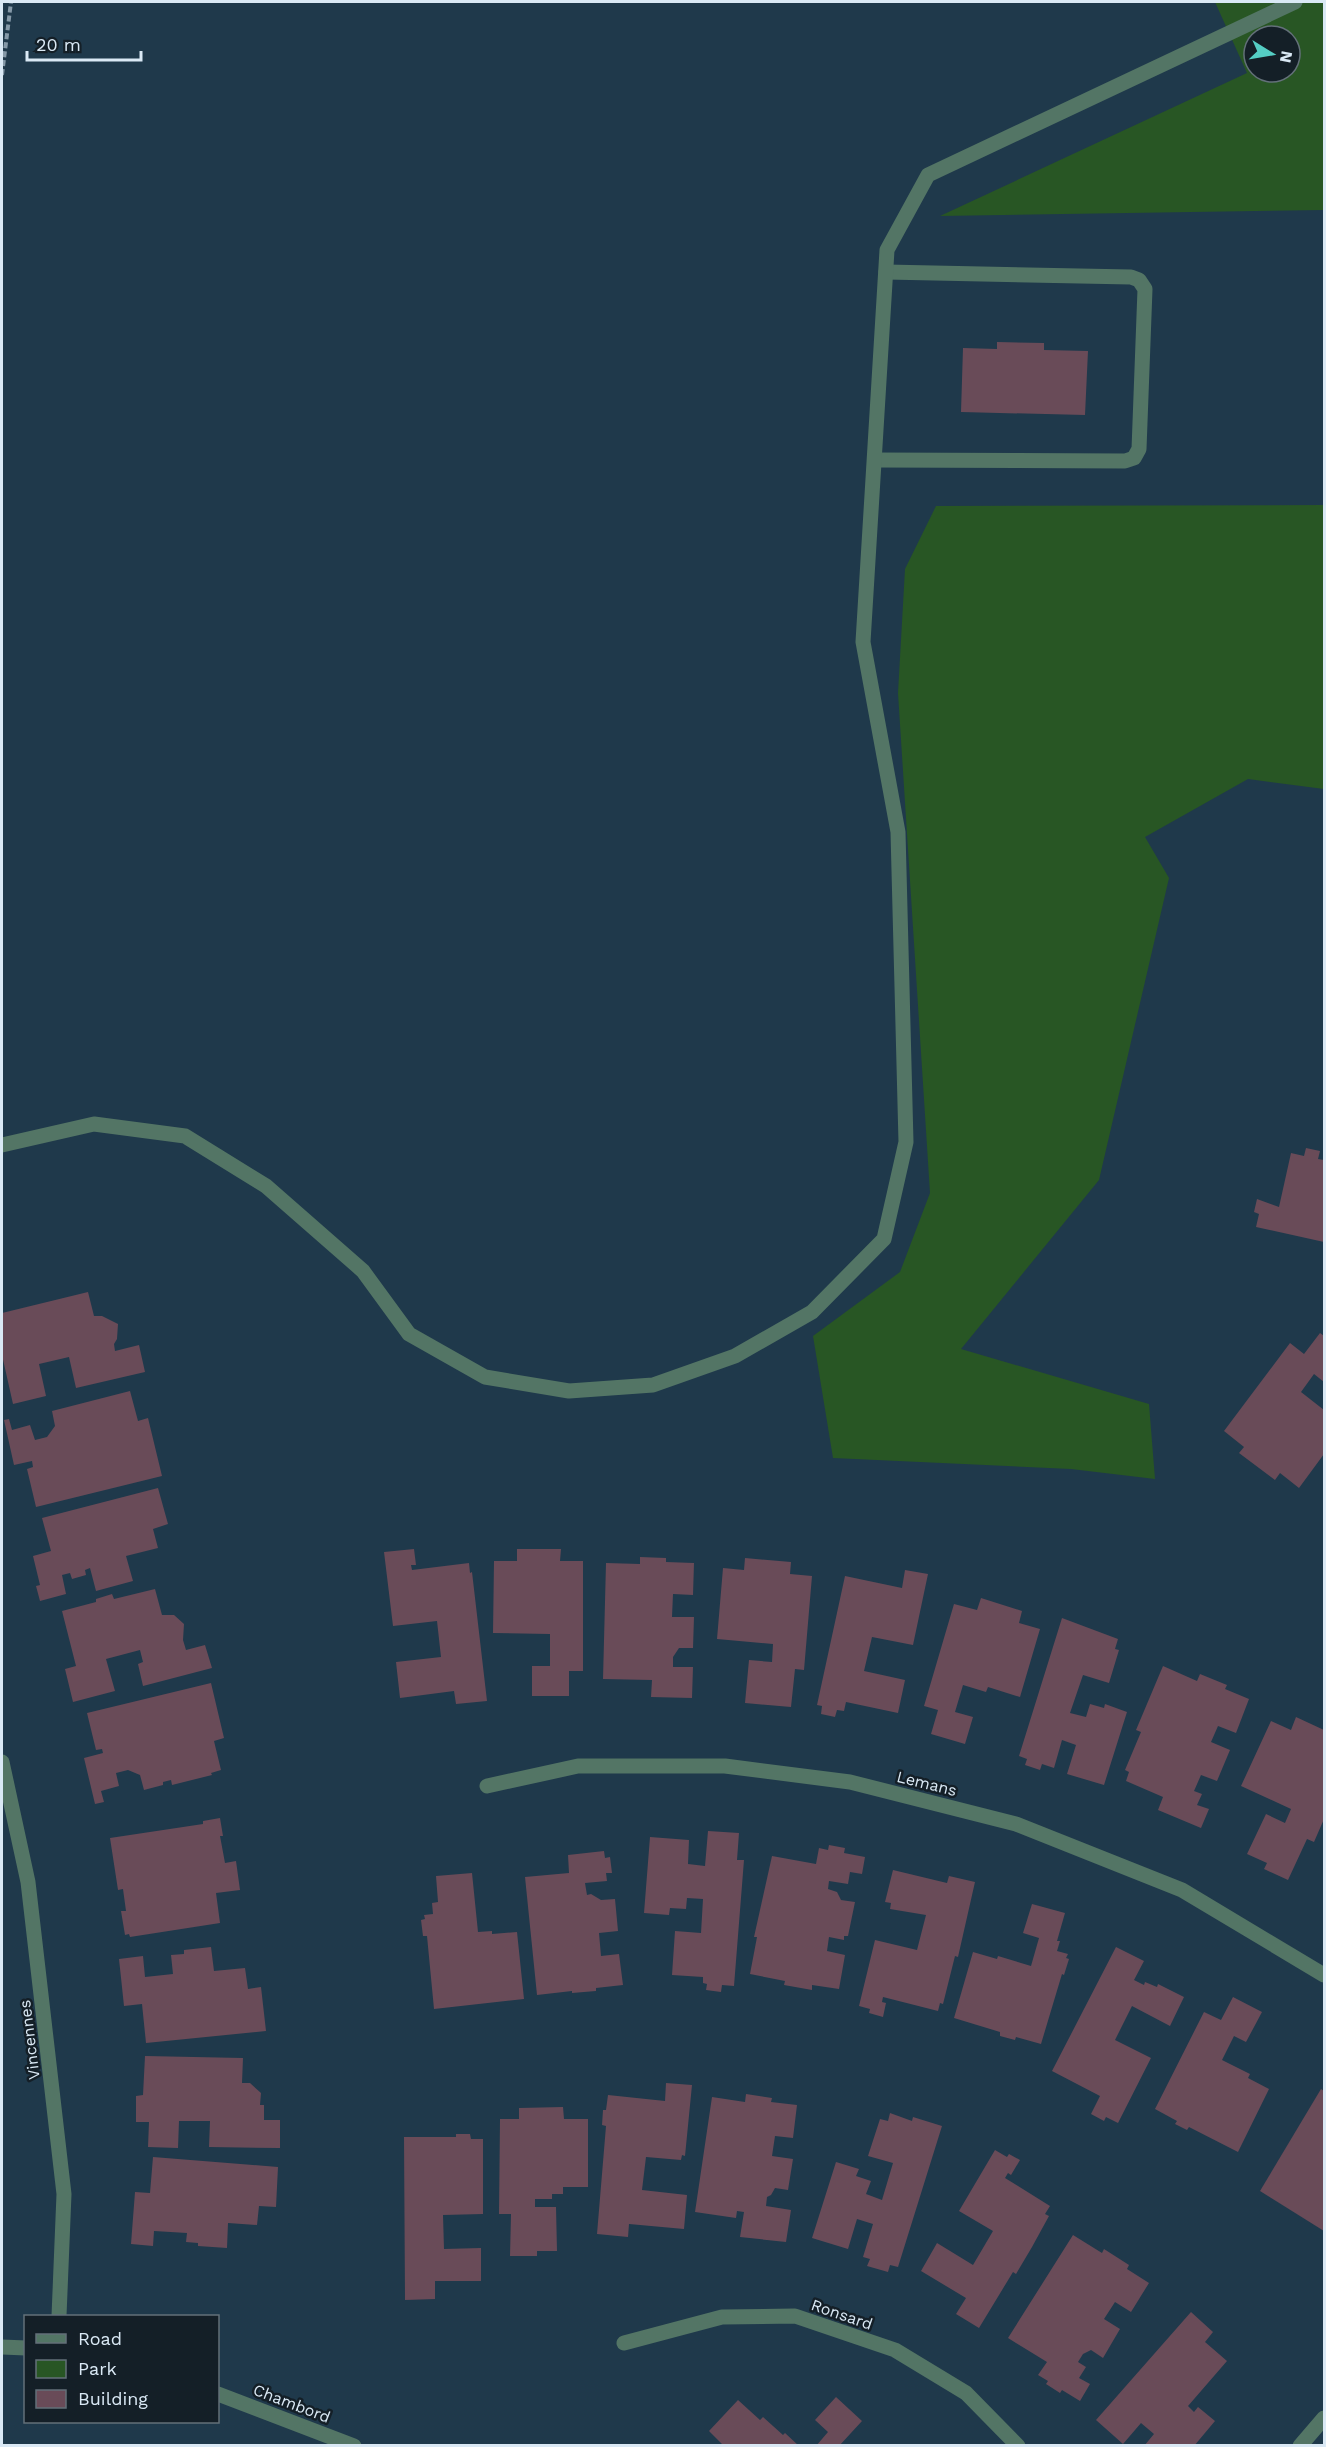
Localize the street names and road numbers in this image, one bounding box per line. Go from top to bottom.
street label: Lemans [895,1767,959,1800]
street label: Vincennes [15,1999,44,2081]
street label: Ronsard [809,2295,875,2334]
street label: Chambord [251,2380,333,2427]

